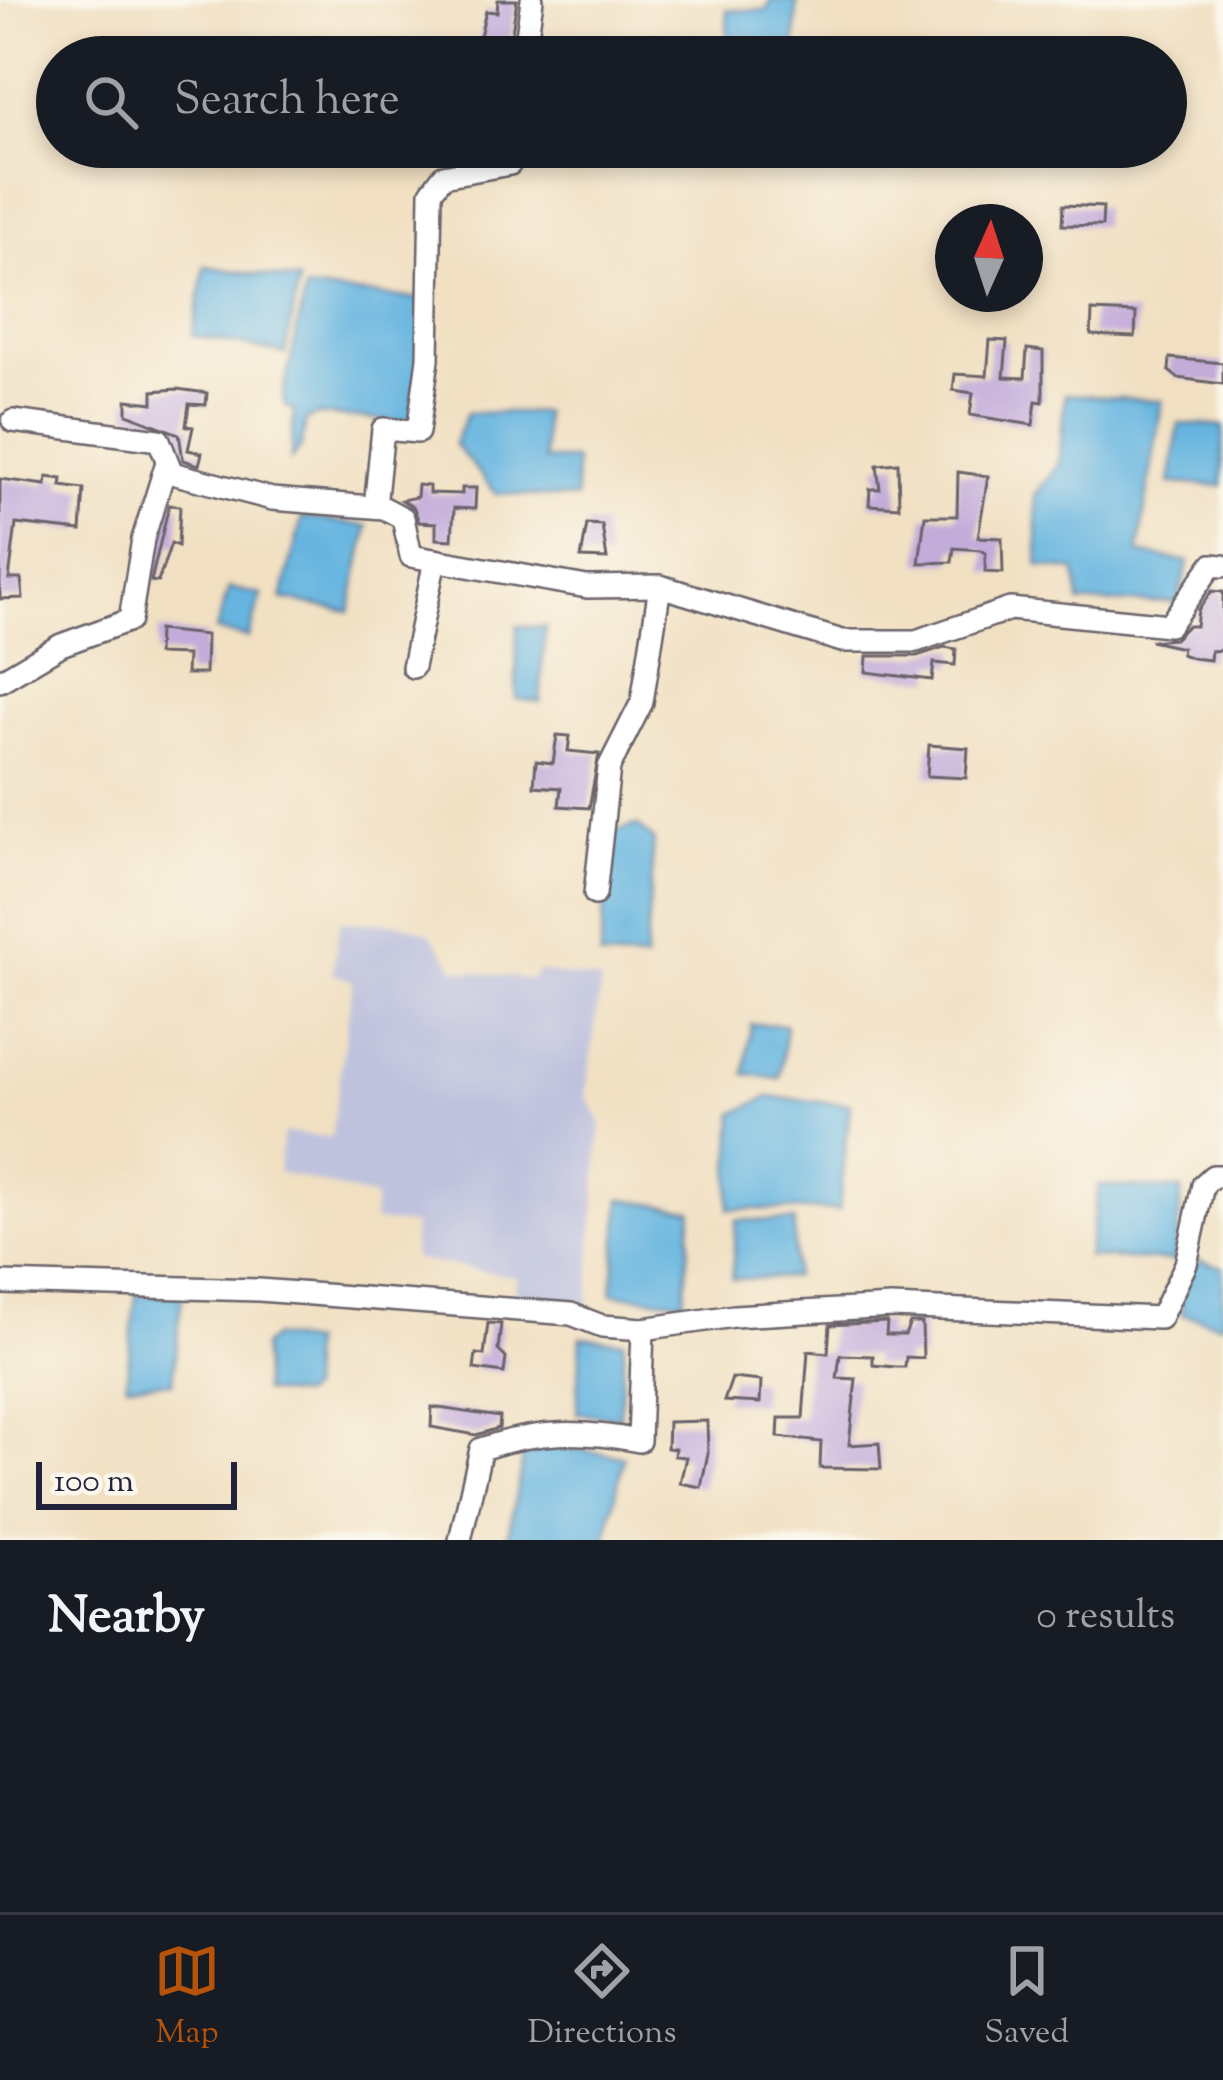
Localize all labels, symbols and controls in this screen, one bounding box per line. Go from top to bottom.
search box [36,36,1187,168]
icon: search [78,69,144,135]
text: Search here [174,70,400,135]
north arrow [935,204,1043,312]
scale bar [36,1456,237,1509]
text: 100 m [54,1459,134,1507]
text: Nearby [48,1582,205,1655]
text: 0 results [1036,1590,1175,1646]
tab: Map [154,1938,220,2058]
tab: Directions [528,1938,677,2058]
tab: Saved [984,1938,1069,2058]

